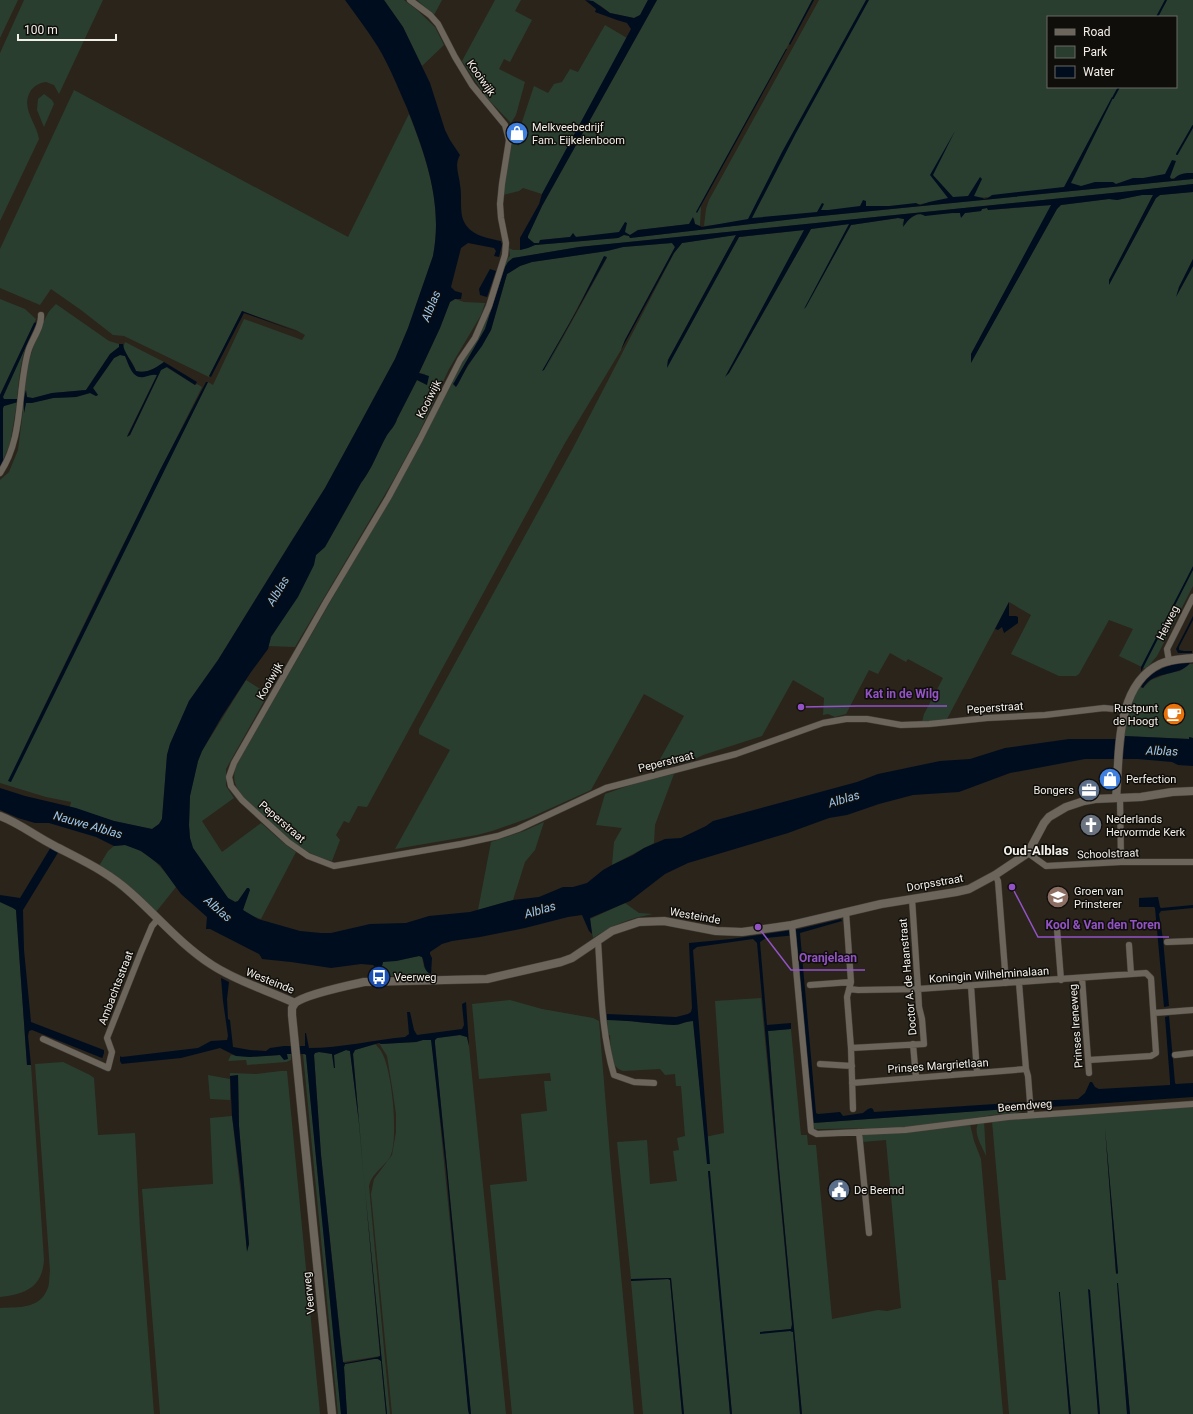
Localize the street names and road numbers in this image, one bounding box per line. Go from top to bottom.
street label: Kooiwijk [464,57,498,99]
street label: Kooiwijk [414,377,444,420]
street label: Heiweg [1154,604,1182,642]
street label: Kooiwijk [254,660,286,702]
street label: Peperstraat [966,700,1024,716]
street label: Peperstraat [637,749,696,775]
street label: Peperstraat [256,798,308,846]
street label: Schoolstraat [1077,846,1140,862]
street label: Dorpsstraat [906,872,965,894]
street label: Westeinde [669,905,722,927]
street label: Doctor A. de Haanstraat [896,918,920,1036]
street label: Ambachtsstraat [96,949,136,1027]
street label: Koningin Wilhelminalaan [929,964,1049,986]
street label: Westeinde [244,965,296,997]
street label: Prinses Ireneweg [1067,984,1085,1068]
street label: Prinses Margrietlaan [887,1056,989,1076]
street label: Beemdweg [997,1097,1053,1115]
street label: Veerweg [300,1271,318,1315]

